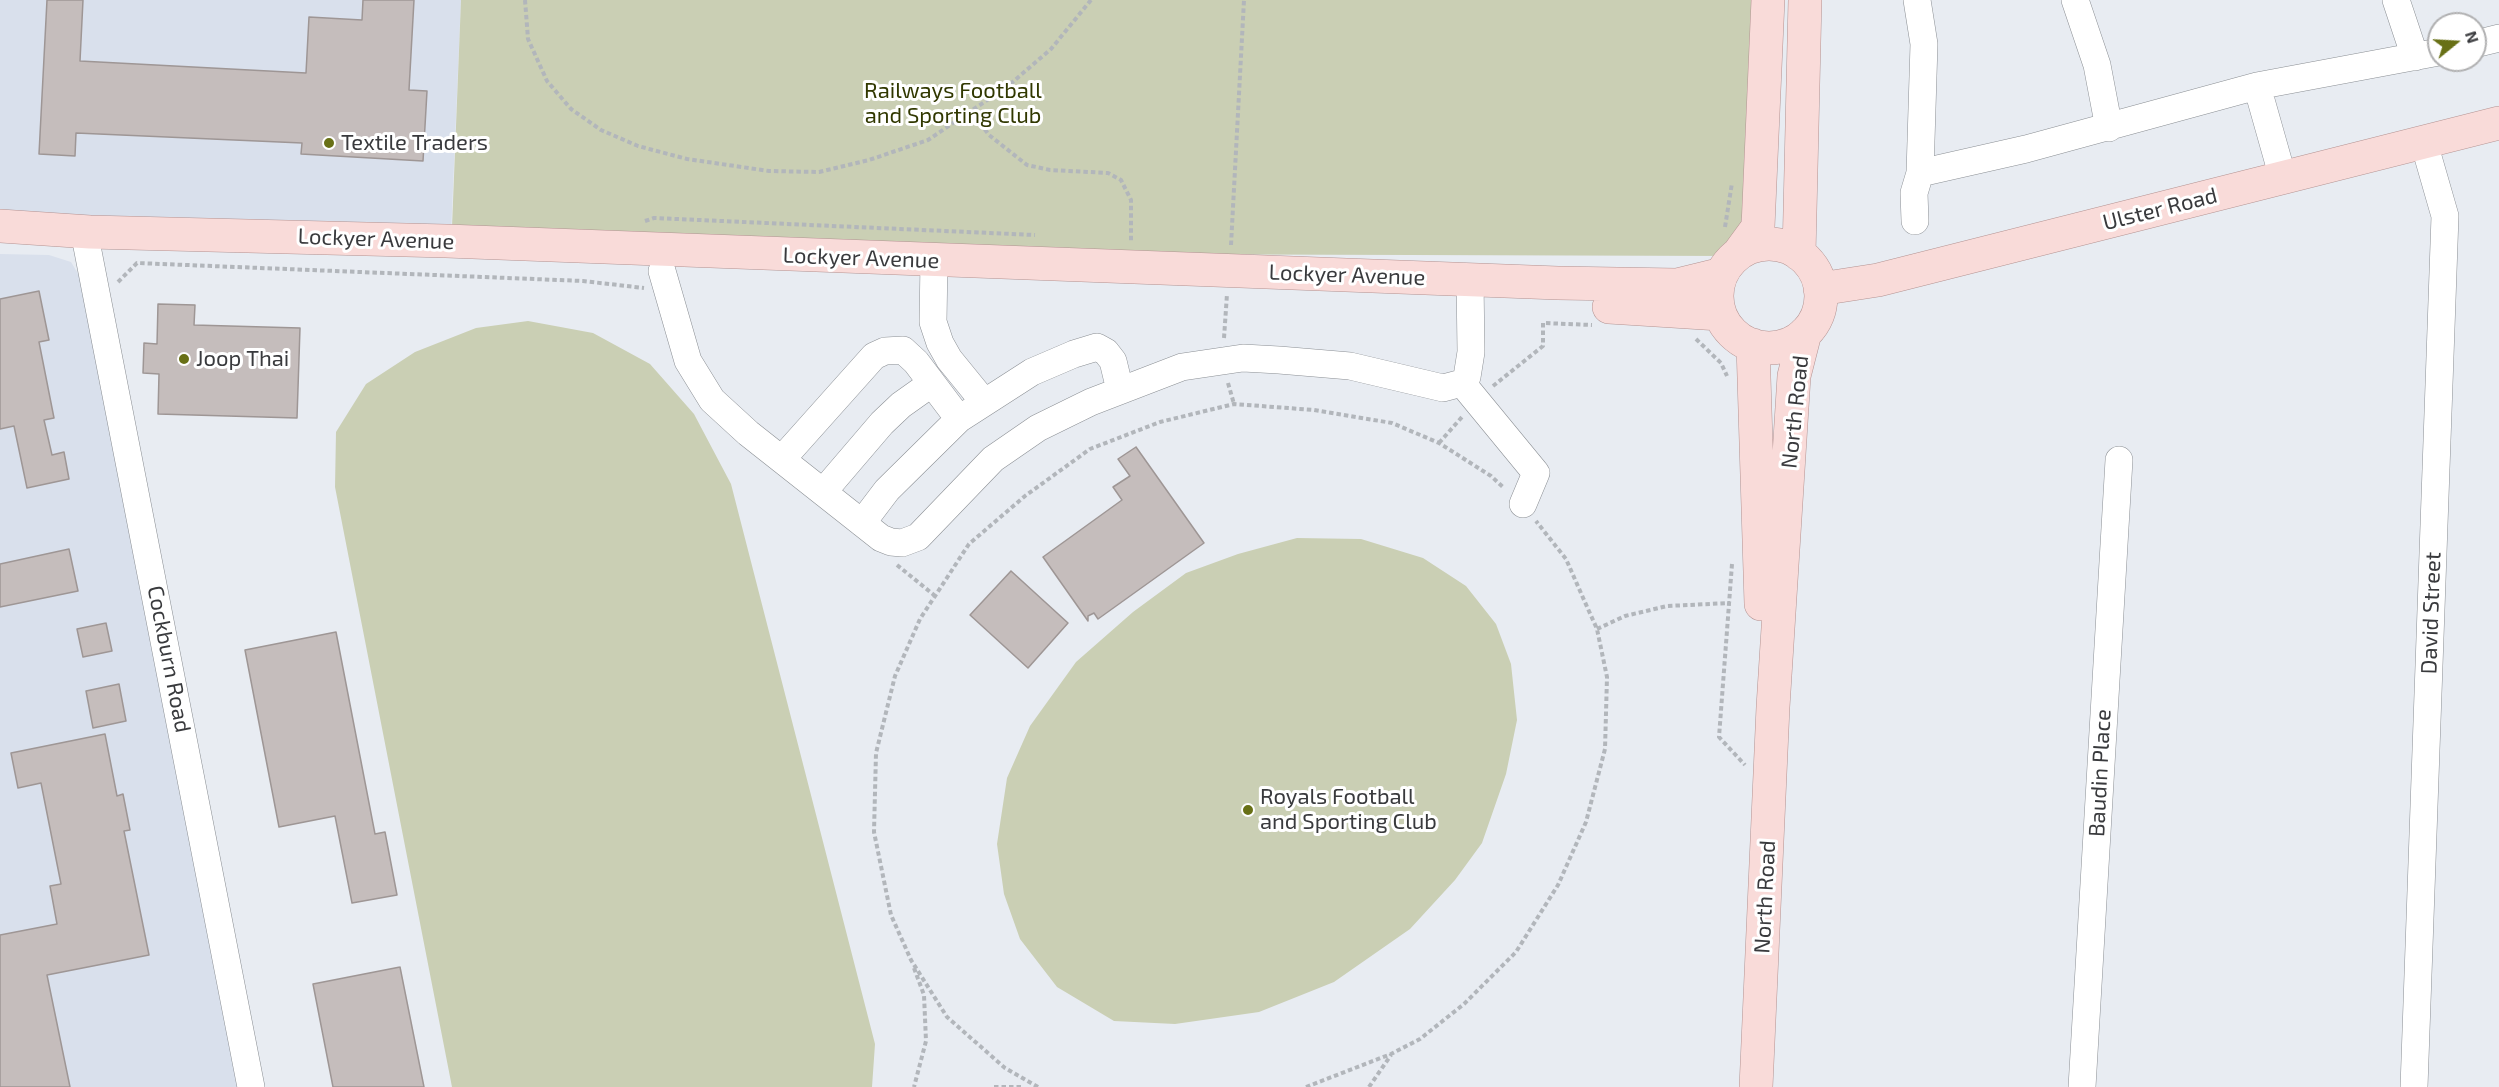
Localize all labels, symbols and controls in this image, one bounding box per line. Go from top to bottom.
north arrow [2427,12,2487,72]
text: N [2462,28,2484,45]
park label: Railways Football and Sporting Club [864,78,1042,130]
place label: Textile Traders [341,130,488,156]
marker: Textile Traders [322,136,336,150]
street label: Ulster Road [2100,182,2220,236]
street label: Lockyer Avenue [297,223,455,255]
street label: Lockyer Avenue [782,242,940,274]
street label: Lockyer Avenue [1268,259,1426,291]
place label: Joop Thai [196,346,289,372]
marker: Joop Thai [177,352,191,366]
street label: North Road [1776,354,1814,470]
street label: David Street [2416,551,2446,675]
street label: Cockburn Road [142,583,196,735]
street label: Baudin Place [2083,708,2117,838]
place label: Royals Football and Sporting Club [1260,784,1437,836]
marker: Royals Football and Sporting Club [1241,803,1255,817]
street label: North Road [1749,840,1781,954]

